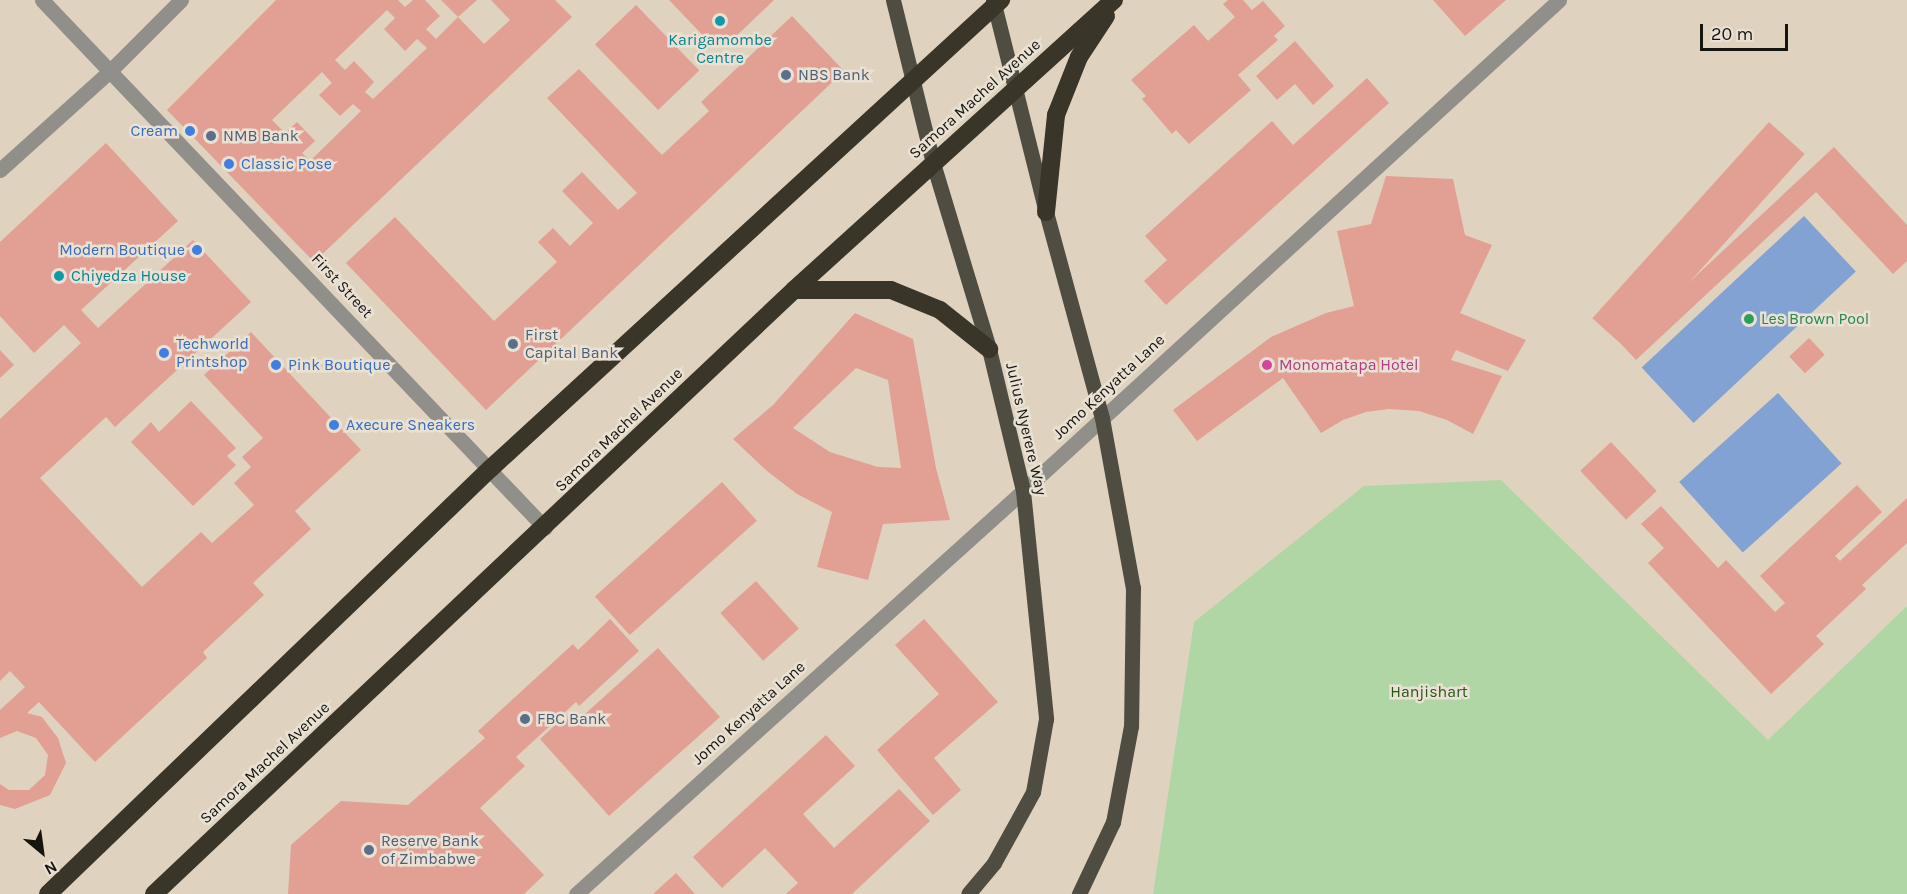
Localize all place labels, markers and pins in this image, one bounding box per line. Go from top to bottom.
marker: Karigamombe Centre [713,14,727,28]
place label: Karigamombe Centre [668,30,772,68]
place label: NBS Bank [798,65,870,85]
marker: NBS Bank [779,68,793,82]
place label: Cream [130,121,178,141]
marker: Cream [183,124,197,138]
place label: NMB Bank [223,126,299,146]
marker: NMB Bank [204,129,218,143]
place label: Classic Pose [241,154,332,174]
marker: Classic Pose [222,157,236,171]
place label: Modern Boutique [59,240,185,260]
marker: Modern Boutique [190,243,204,257]
place label: Chiyedza House [71,266,186,286]
marker: Chiyedza House [52,269,66,283]
place label: Les Brown Pool [1761,309,1869,329]
marker: Les Brown Pool [1742,312,1756,326]
place label: First Capital Bank [525,325,618,363]
place label: Techworld Printshop [176,334,249,372]
marker: First Capital Bank [506,337,520,351]
marker: Techworld Printshop [157,346,171,360]
place label: Pink Boutique [288,355,391,375]
place label: Monomatapa Hotel [1279,355,1418,375]
marker: Pink Boutique [269,358,283,372]
marker: Monomatapa Hotel [1260,358,1274,372]
place label: Axecure Sneakers [346,415,475,435]
marker: Axecure Sneakers [327,418,341,432]
place label: FBC Bank [537,709,606,729]
marker: FBC Bank [518,712,532,726]
place label: Reserve Bank of Zimbabwe [381,831,479,869]
marker: Reserve Bank of Zimbabwe [362,843,376,857]

